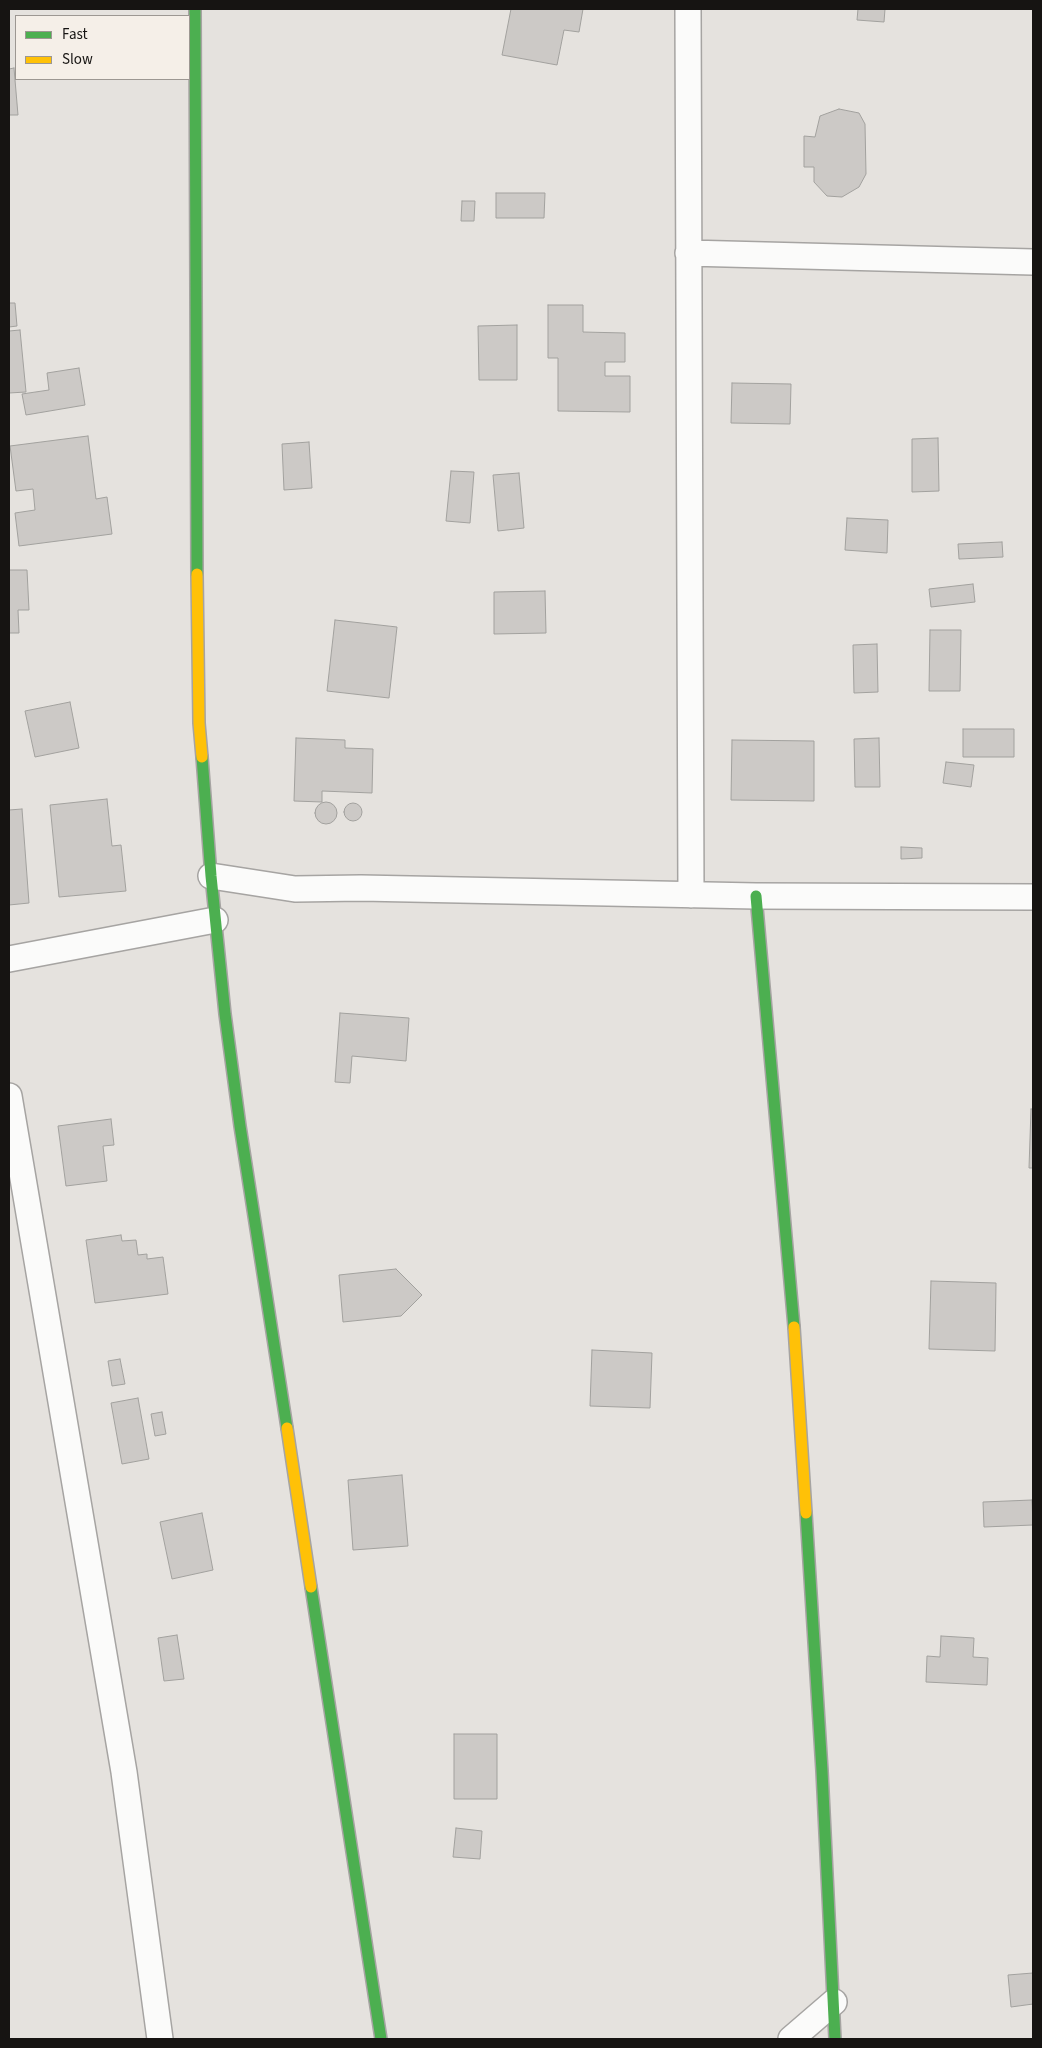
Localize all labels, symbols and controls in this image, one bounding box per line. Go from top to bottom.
legend [15,15,190,80]
text: Fast [62,24,88,45]
text: Slow [62,49,93,70]

